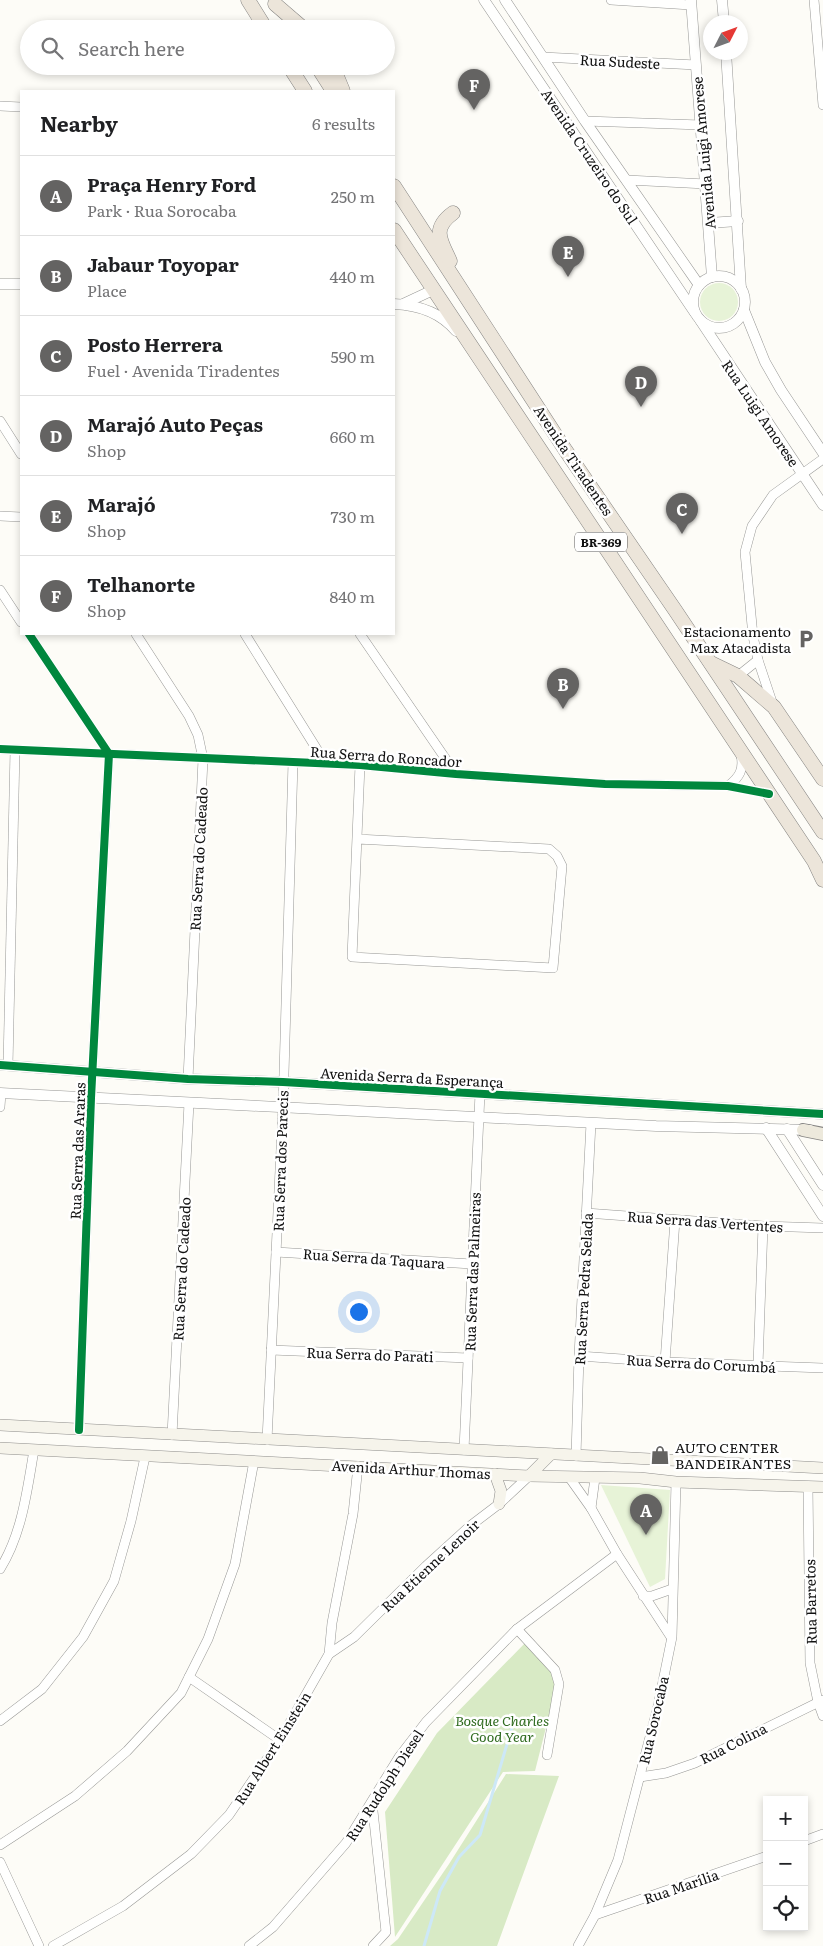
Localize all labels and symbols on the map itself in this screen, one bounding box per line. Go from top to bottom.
north arrow [703,15,748,60]
street label: Rua Sudeste [579,49,661,73]
pin: F [458,69,490,110]
street label: Avenida Luigi Amorese [686,76,720,230]
street label: Avenida Cruzeiro do Sul [537,84,643,228]
pin: E [552,236,584,277]
street label: Rua Luigi Amorese [718,356,804,470]
pin: D [625,366,657,407]
street label: Avenida Tiradentes [530,401,618,519]
pin: C [666,493,698,534]
road number: BR-369 [575,532,627,552]
place label: Estacionamento Max Atacadista [683,621,791,657]
parking icon: Estacionamento Max Atacadista [795,628,817,650]
pin: B [547,668,579,709]
street label: Rua Serra do Roncador [310,741,463,771]
street label: Rua Serra do Cadeado [184,786,212,932]
street label: Avenida Serra da Esperança [320,1062,505,1092]
street label: Rua Serra das Araras [65,1082,89,1220]
street label: Rua Serra dos Parecis [268,1090,292,1232]
street label: Rua Serra das Palmeiras [459,1192,485,1352]
street label: Rua Serra do Cadeado [167,1196,195,1342]
street label: Rua Serra das Vertentes [626,1206,784,1236]
street label: Rua Serra Pedra Selada [569,1212,597,1366]
street label: Rua Serra da Taquara [302,1243,446,1273]
your location [346,1299,372,1325]
street label: Rua Serra do Parati [306,1342,434,1366]
street label: Rua Serra do Corumbá [626,1349,777,1377]
place label: AUTO CENTER BANDEIRANTES [675,1437,791,1473]
shop icon: AUTO CENTER BANDEIRANTES [649,1444,671,1466]
street label: Avenida Arthur Thomas [331,1455,491,1483]
pin: A [630,1494,662,1535]
street label: Rua Etienne Lenoir [376,1514,484,1616]
street label: Rua Barretos [799,1559,821,1645]
street label: Rua Sorocaba [633,1673,673,1766]
street label: Rua Albert Einstein [229,1688,315,1808]
park label: Bosque Charles Good Year [455,1710,549,1746]
street label: Rua Colina [696,1717,770,1768]
street label: Rua Rudolph Diesel [340,1725,428,1845]
street label: Rua Marília [641,1864,722,1908]

